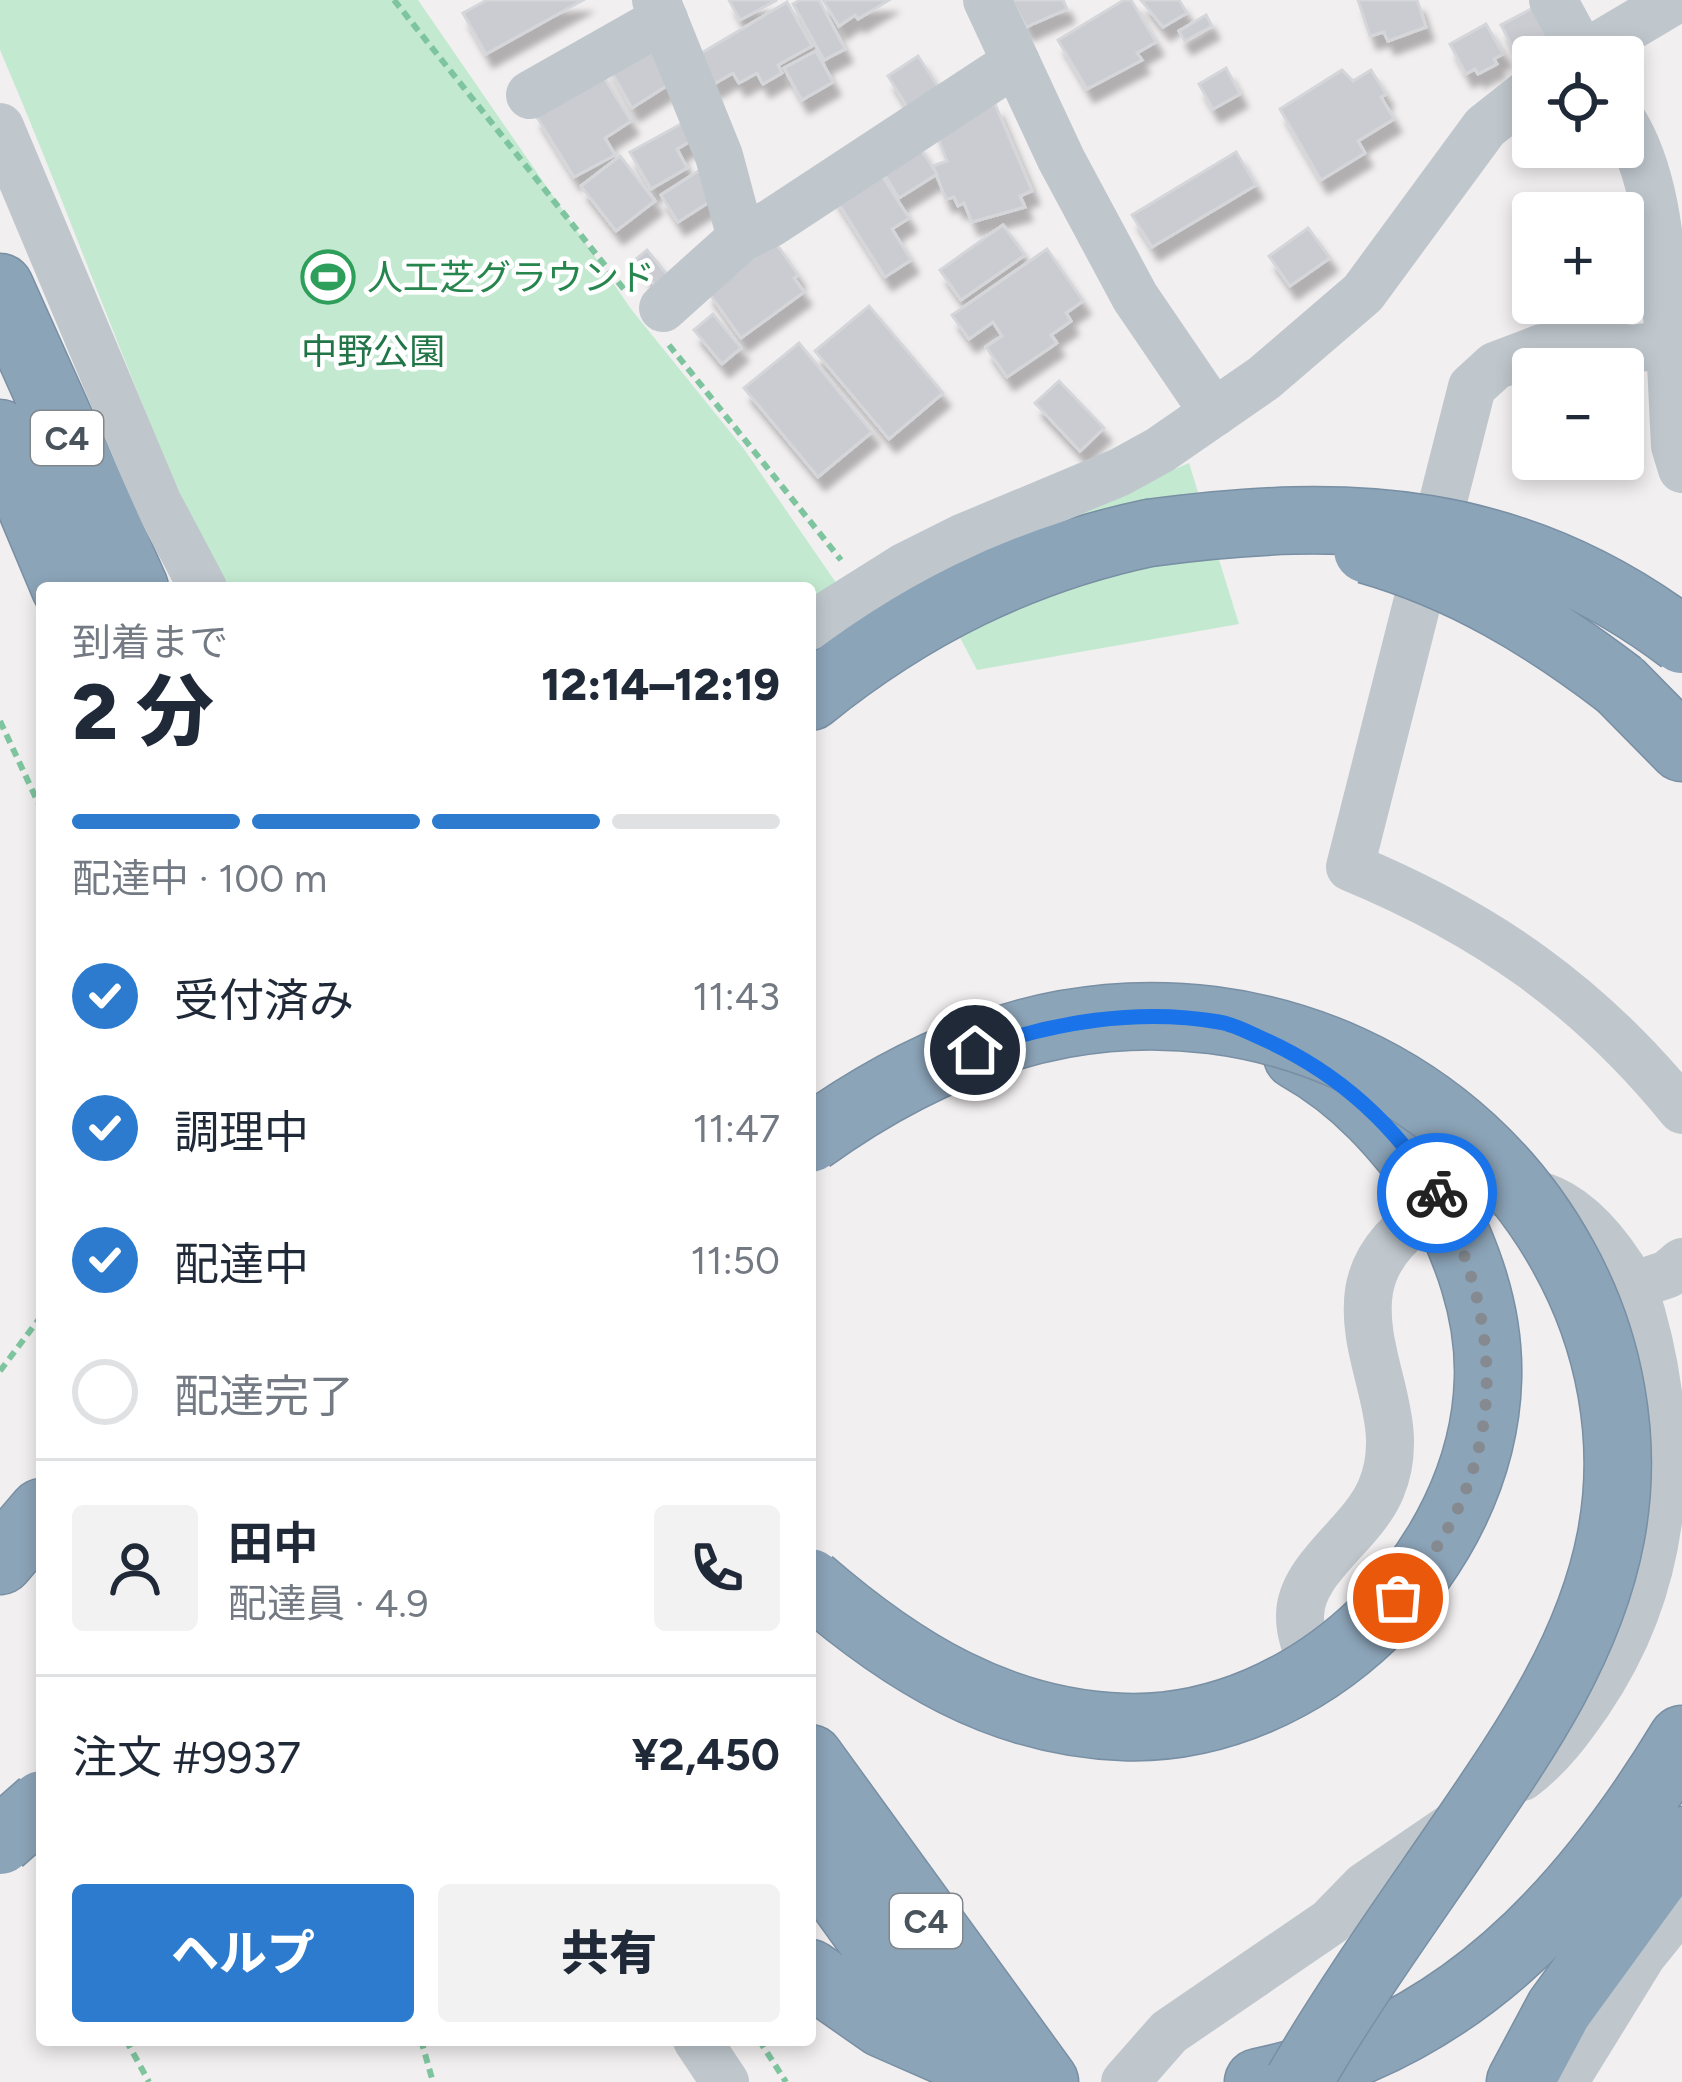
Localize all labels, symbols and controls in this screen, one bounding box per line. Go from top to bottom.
map controls [1512,36,1644,480]
button: locate [1512,36,1644,168]
button: + [1512,192,1644,324]
sports icon: 人工芝グラウンド [300,249,356,305]
place label: 人工芝グラウンド [367,256,655,299]
park label: 中野公園 [301,330,445,373]
button: − [1512,348,1644,480]
road number: C4 [31,411,103,465]
text: 到着まで [72,619,228,666]
text: 12:14–12:19 [541,657,780,711]
text: 2 分 [72,665,214,759]
text: 配達中 · 100 m [72,855,327,902]
icon: check [72,963,138,1029]
text: 受付済み [174,973,354,1027]
text: 11:43 [692,973,780,1020]
pin [924,999,1026,1101]
icon: home [942,1017,1008,1083]
icon: check [72,1095,138,1161]
text: 調理中 [174,1105,309,1159]
text: 11:47 [693,1105,780,1152]
courier [1377,1133,1497,1253]
icon: bike [1404,1160,1470,1226]
icon: check [72,1227,138,1293]
text: 配達中 [174,1237,309,1291]
text: 11:50 [690,1237,780,1284]
text: 配達完了 [174,1369,354,1423]
button: person [72,1505,198,1631]
button: phone [654,1505,780,1631]
text: 田中 [228,1516,318,1570]
pin [1347,1547,1449,1649]
icon: bag [1365,1565,1431,1631]
text: 配達員 · 4.9 [228,1580,429,1627]
text: ¥2,450 [632,1727,780,1781]
text: 注文 #9937 [72,1730,301,1784]
button: ヘルプ [72,1884,414,2022]
button: 共有 [438,1884,780,2022]
road number: C4 [890,1894,962,1948]

